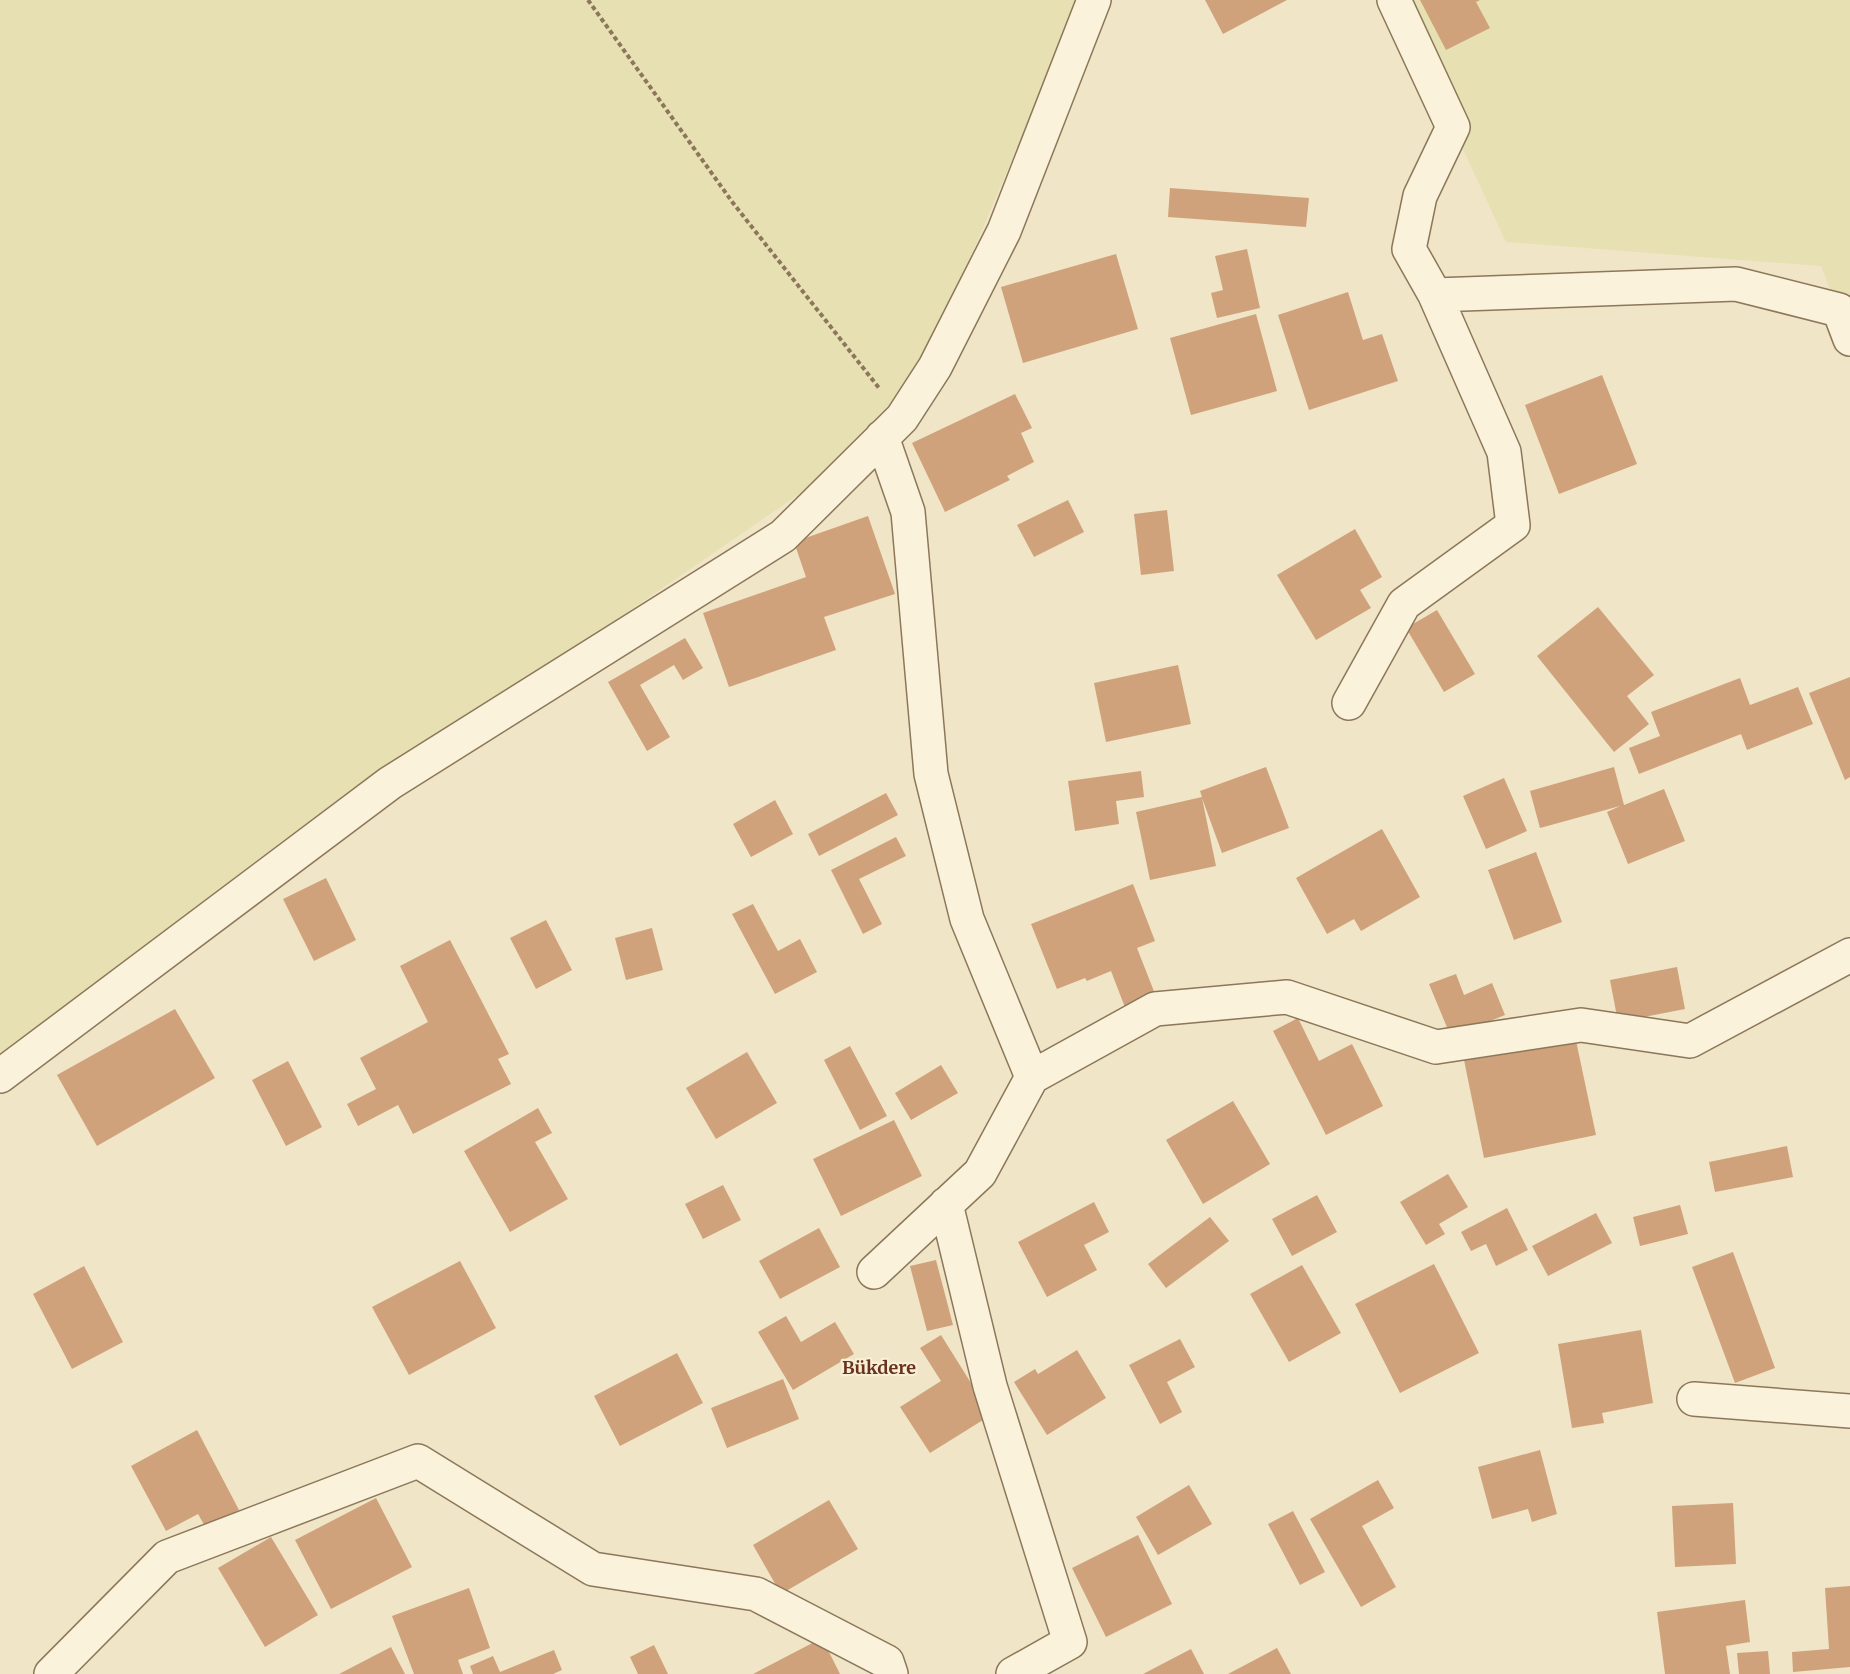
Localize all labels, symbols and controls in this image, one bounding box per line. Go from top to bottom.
district label: Bükdere [842,1356,916,1379]

